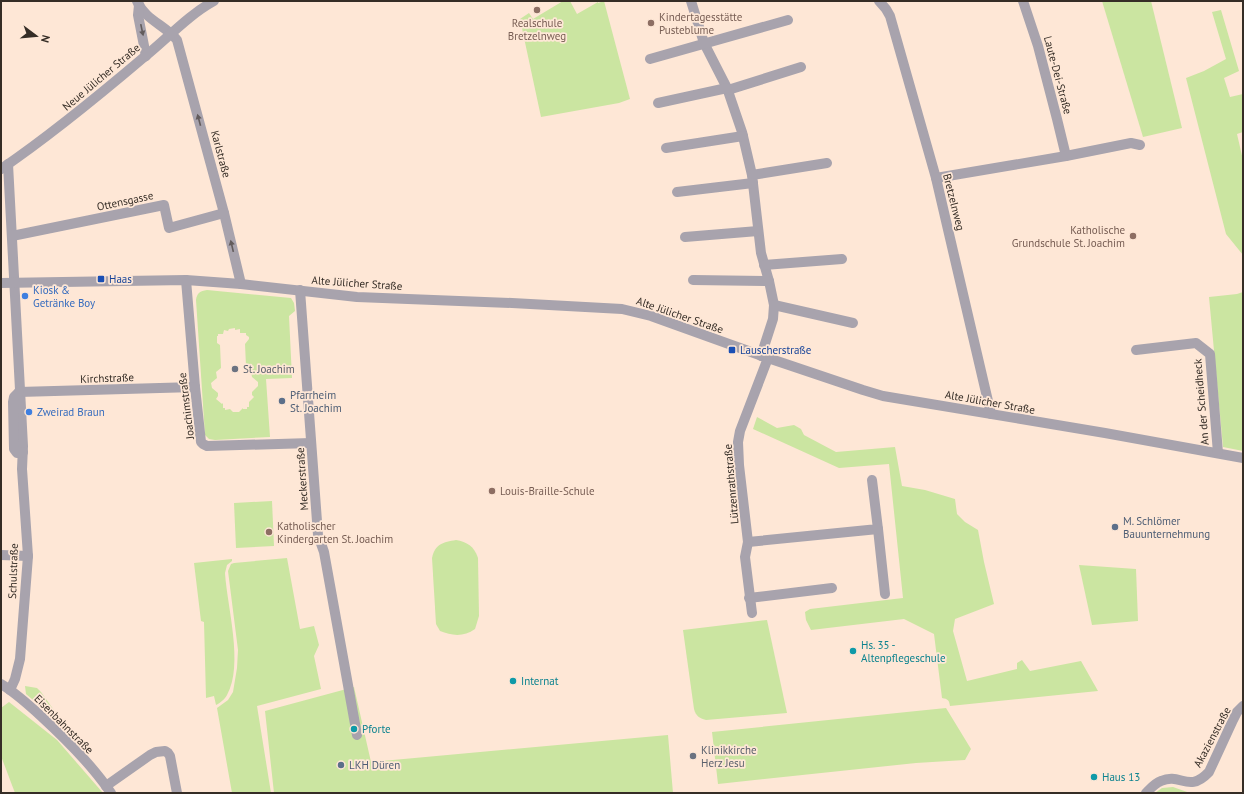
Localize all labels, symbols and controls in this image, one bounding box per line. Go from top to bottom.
marker: Realschule Bretzelnweg [532,5,542,15]
place label: Kindertagesstätte Pusteblume [659,10,743,37]
north arrow [16,16,56,56]
place label: Realschule Bretzelnweg [508,16,566,43]
marker: Kindertagesstätte Pusteblume [646,18,656,28]
one-way arrow [139,24,145,36]
text: N [38,33,53,44]
street label: Laute-Dei-Straße [1041,34,1075,116]
street label: Neue Jülicher Straße [59,40,143,113]
one-way arrow [196,114,202,126]
street label: Karlstraße [208,129,234,180]
street label: Bretzelnweg [940,172,968,232]
street label: Ottensgasse [96,188,155,214]
place label: Katholische Grundschule St. Joachim [1012,223,1125,250]
marker: Katholische Grundschule St. Joachim [1128,231,1138,241]
one-way arrow [228,240,234,252]
place label: Haas [109,272,132,286]
street label: Alte Jülicher Straße [311,273,403,293]
marker: Haas [96,274,106,284]
place label: Kiosk & Getränke Boy [33,283,96,310]
marker: Kiosk & Getränke Boy [20,291,30,301]
street label: Alte Jülicher Straße [635,294,726,337]
place label: Lauscherstraße [740,343,812,357]
marker: Lauscherstraße [727,345,737,355]
street label: An der Scheidheck [1190,358,1212,446]
place label: St. Joachim [243,362,295,376]
marker: St. Joachim [230,364,240,374]
street label: Kirchstraße [80,370,135,386]
street label: Joachimstraße [175,371,197,441]
street label: Alte Jülicher Straße [944,387,1037,417]
place label: Pfarrheim St. Joachim [290,388,342,415]
marker: Pfarrheim St. Joachim [277,396,287,406]
place label: Zweirad Braun [37,405,105,419]
marker: Zweirad Braun [24,407,34,417]
street label: Lützenrathstraße [720,443,741,525]
street label: Meckerstraße [293,447,311,511]
place label: Louis-Braille-Schule [500,484,595,498]
marker: Louis-Braille-Schule [487,486,497,496]
place label: M. Schlömer Bauunternehmung [1123,514,1210,541]
place label: Katholischer Kindergarten St. Joachim [277,519,393,546]
marker: M. Schlömer Bauunternehmung [1110,522,1120,532]
marker: Katholischer Kindergarten St. Joachim [264,527,274,537]
street label: Schulstraße [5,543,21,599]
place label: Hs. 35 - Altenpflegeschule [861,638,946,665]
marker: Hs. 35 - Altenpflegeschule [848,646,858,656]
place label: Internat [521,674,559,688]
marker: Internat [508,676,518,686]
street label: Eisenbahnstraße [31,691,97,757]
street label: Akazienstraße [1190,704,1234,770]
place label: Pforte [362,722,391,736]
marker: Pforte [349,724,359,734]
place label: Klinikkirche Herz Jesu [701,743,757,770]
marker: Klinikkirche Herz Jesu [688,751,698,761]
place label: LKH Düren [349,758,400,772]
marker: LKH Düren [336,760,346,770]
place label: Haus 13 [1102,770,1140,784]
marker: Haus 13 [1089,772,1099,782]

